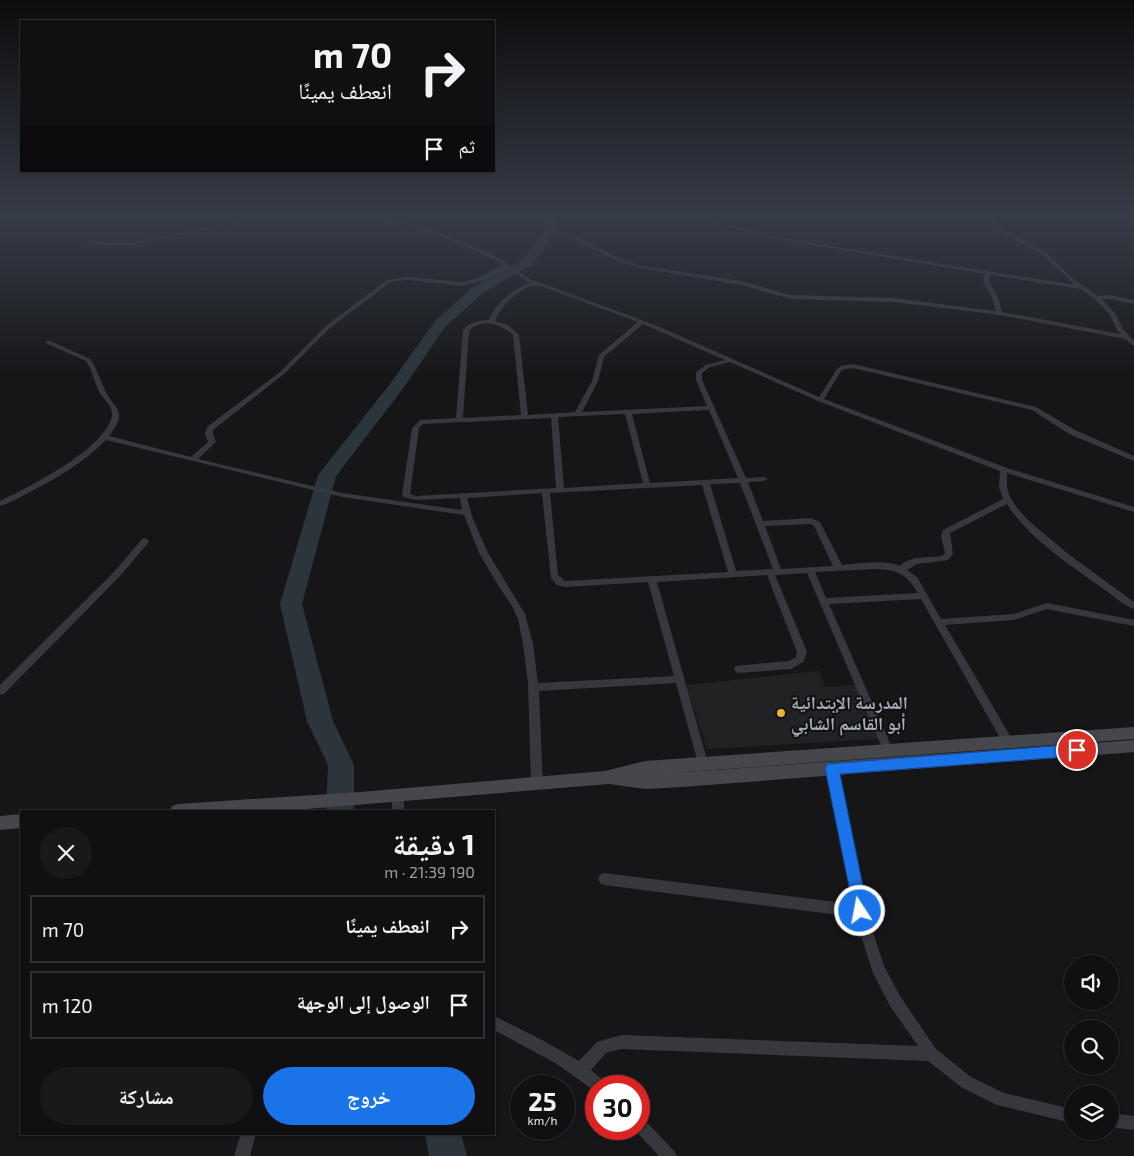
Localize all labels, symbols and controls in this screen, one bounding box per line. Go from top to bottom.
text: 70 m [313,33,392,75]
icon: right [410,40,475,105]
text: انعطف يمينًا [298,77,392,103]
text: ثم [458,134,475,157]
icon: arrive [420,135,448,163]
place label: المدرسة الإبتدائية أبو القاسم الشابي [791,691,908,738]
marker: المدرسة الإبتدائية أبو القاسم الشابي [775,707,787,719]
pin [1056,729,1098,771]
icon: arrive [1063,736,1091,764]
text: 1 دقيقة [393,825,475,861]
button: close [40,827,92,879]
text: 190 m · 21:39 [384,862,475,881]
position arrow [833,884,885,936]
text: انعطف يمينًا [345,914,430,937]
icon: right [445,915,473,943]
text: 70 m [42,918,84,941]
map controls [1064,955,1119,1140]
button: sound [1064,955,1119,1010]
text: الوصول إلى الوجهة [297,990,430,1013]
icon: arrive [445,991,473,1019]
text: 120 m [42,994,93,1017]
button: search [1064,1020,1119,1075]
button: مشاركة [40,1067,253,1125]
button: خروج [263,1067,475,1125]
speed limit sign: 30 [585,1075,650,1140]
button: layers [1064,1085,1119,1140]
text: 25 [528,1086,557,1116]
text: km/h [528,1113,557,1127]

